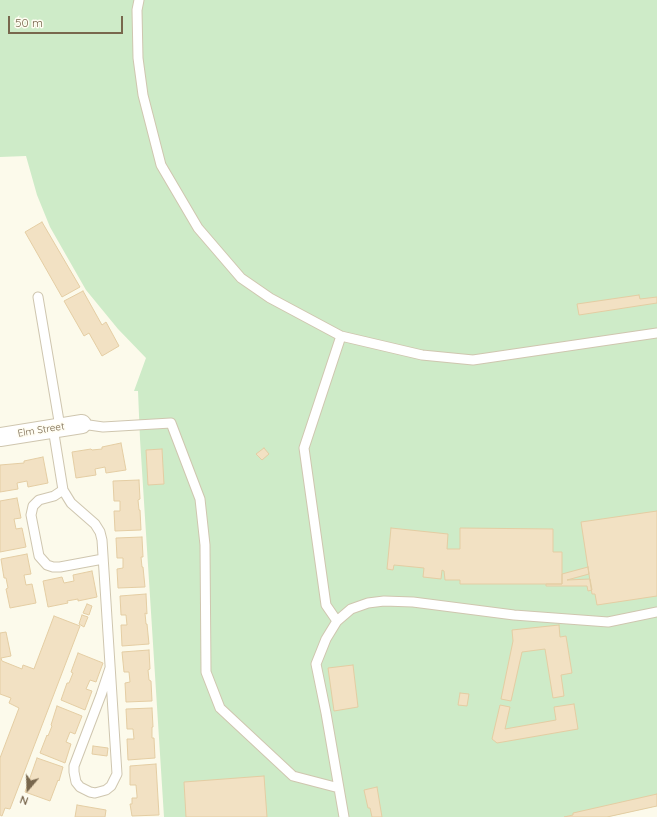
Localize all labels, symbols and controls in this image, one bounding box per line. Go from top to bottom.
scale bar [10,8,125,34]
text: 50 m [15,15,43,30]
street label: Elm Street [17,420,65,440]
north arrow [8,769,48,809]
text: N [18,792,30,808]

